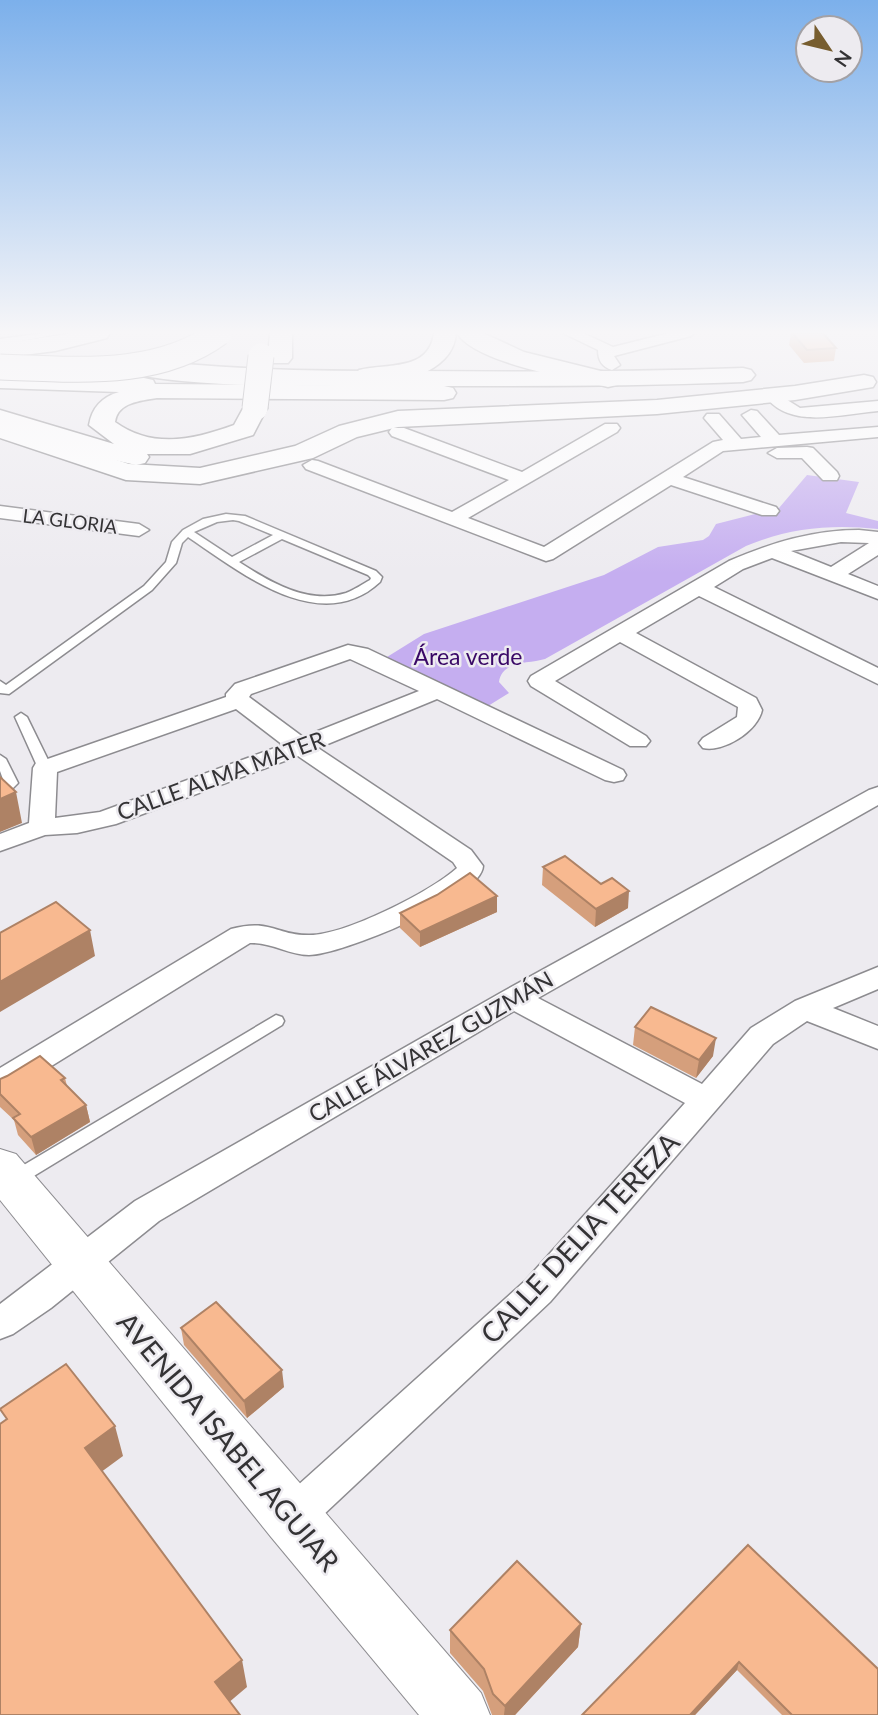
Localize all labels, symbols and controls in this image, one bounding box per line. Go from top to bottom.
north arrow [794,14,864,84]
text: N [830,46,857,72]
street label: LA GLORIA [21,503,119,538]
park label: Área verde [414,642,522,670]
street label: CALLE ALMA MATER [113,724,329,826]
street label: CALLE ÁLVAREZ GUZMÁN [303,965,558,1128]
street label: CALLE DELIA TEREZA [473,1125,686,1350]
street label: AVENIDA ISABEL AGUIAR [111,1305,347,1578]

